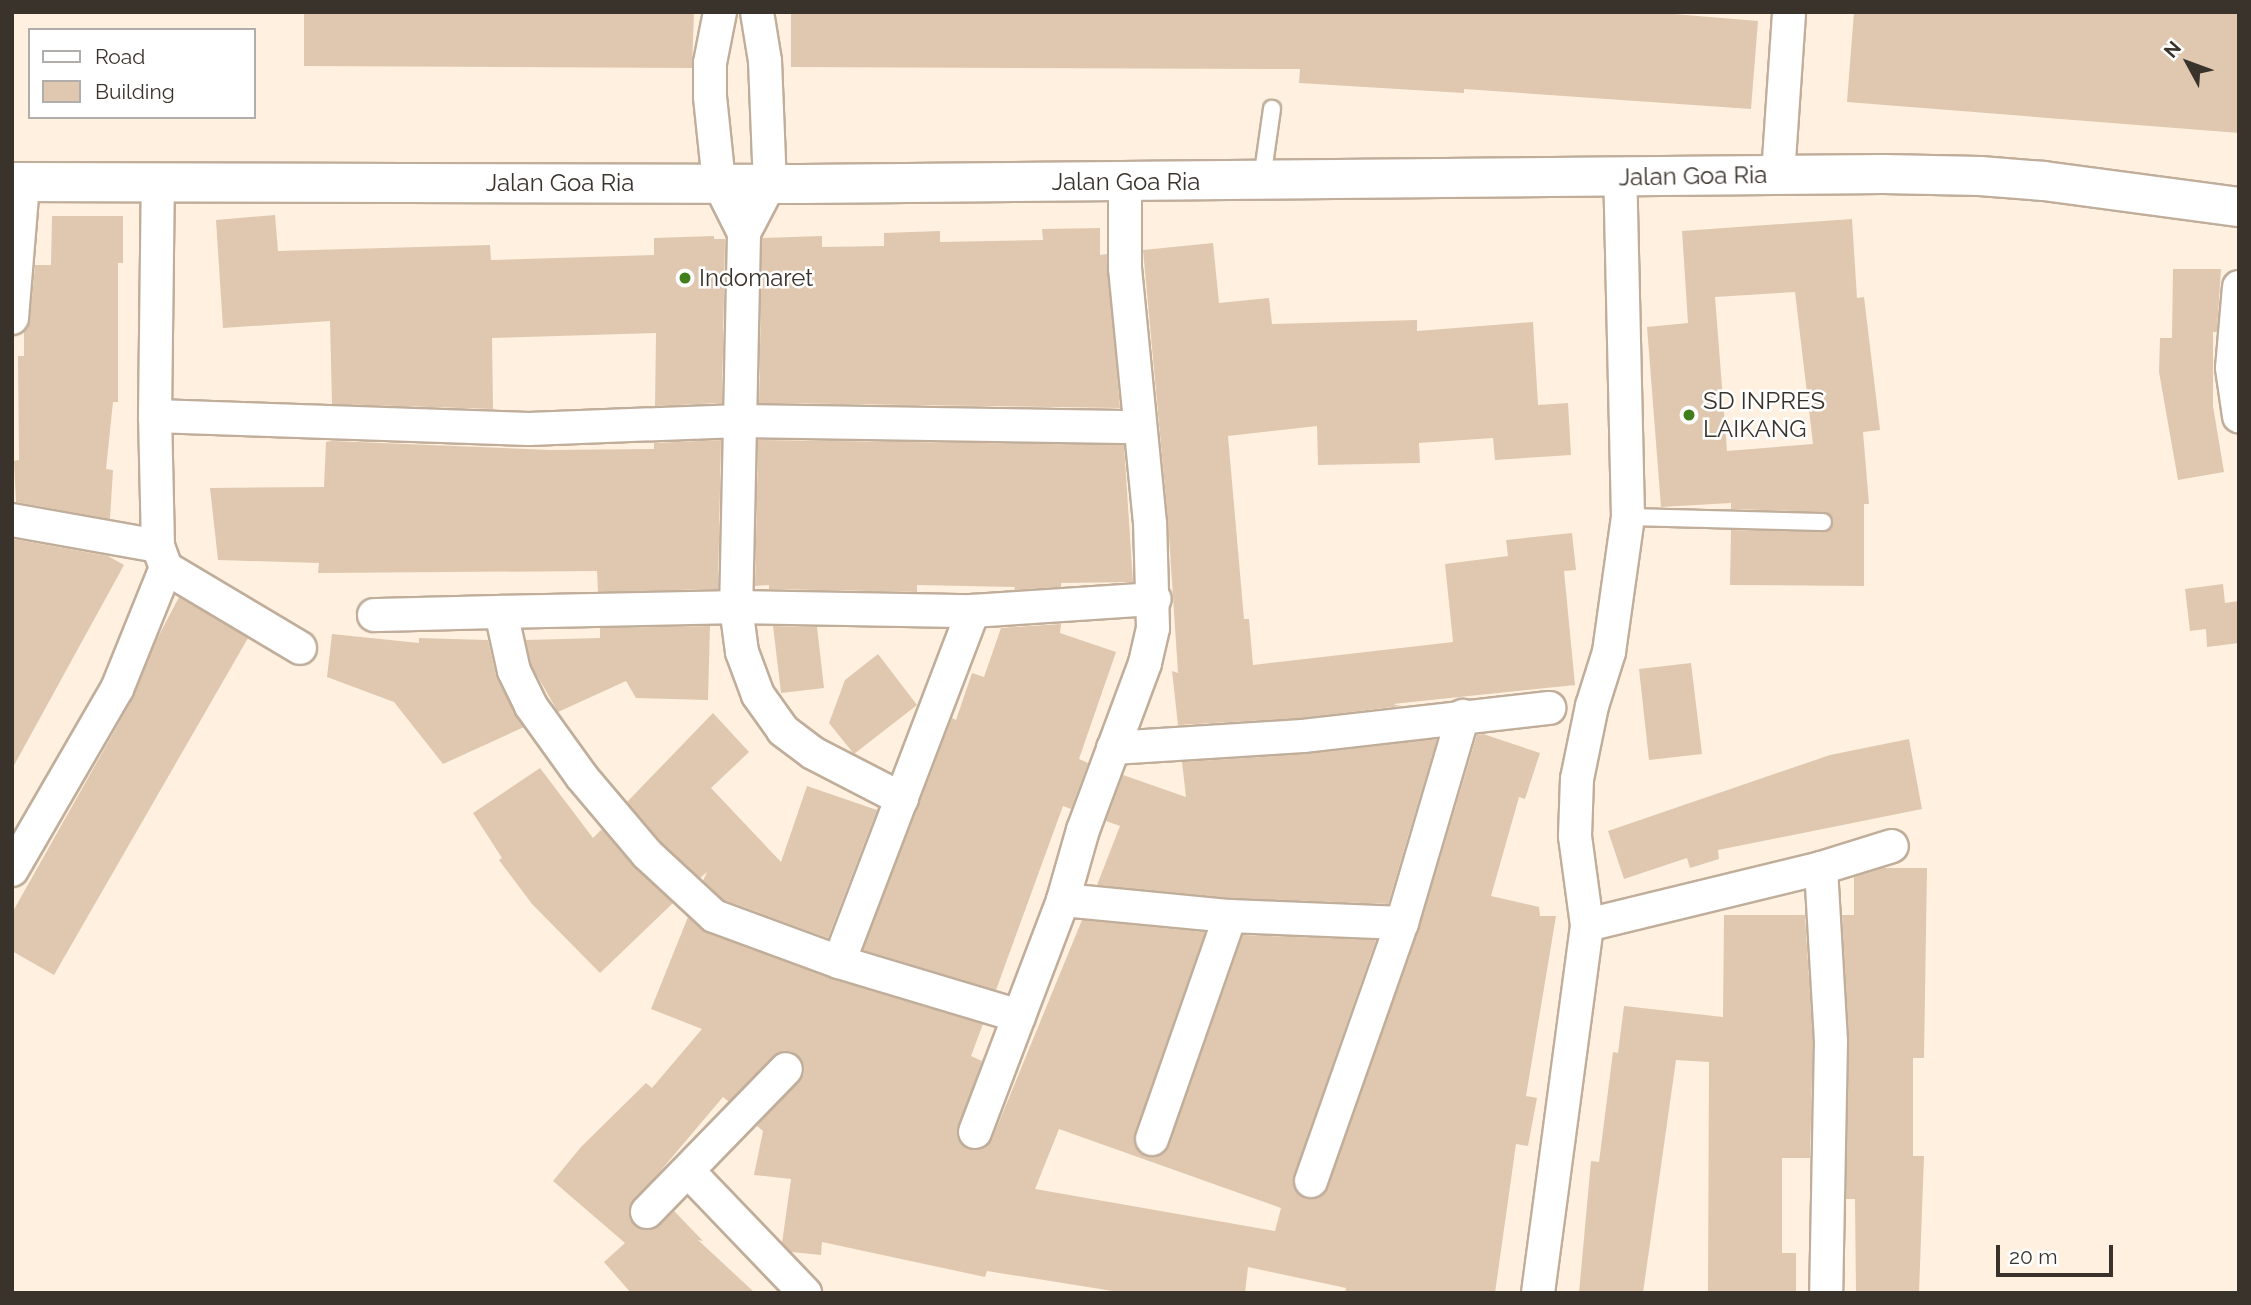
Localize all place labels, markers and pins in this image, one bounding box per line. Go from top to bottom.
place label: Indomaret [699,264,813,292]
marker: Indomaret [677,270,693,286]
place label: SD INPRES LAIKANG [1703,387,1825,443]
marker: SD INPRES LAIKANG [1681,407,1697,423]

